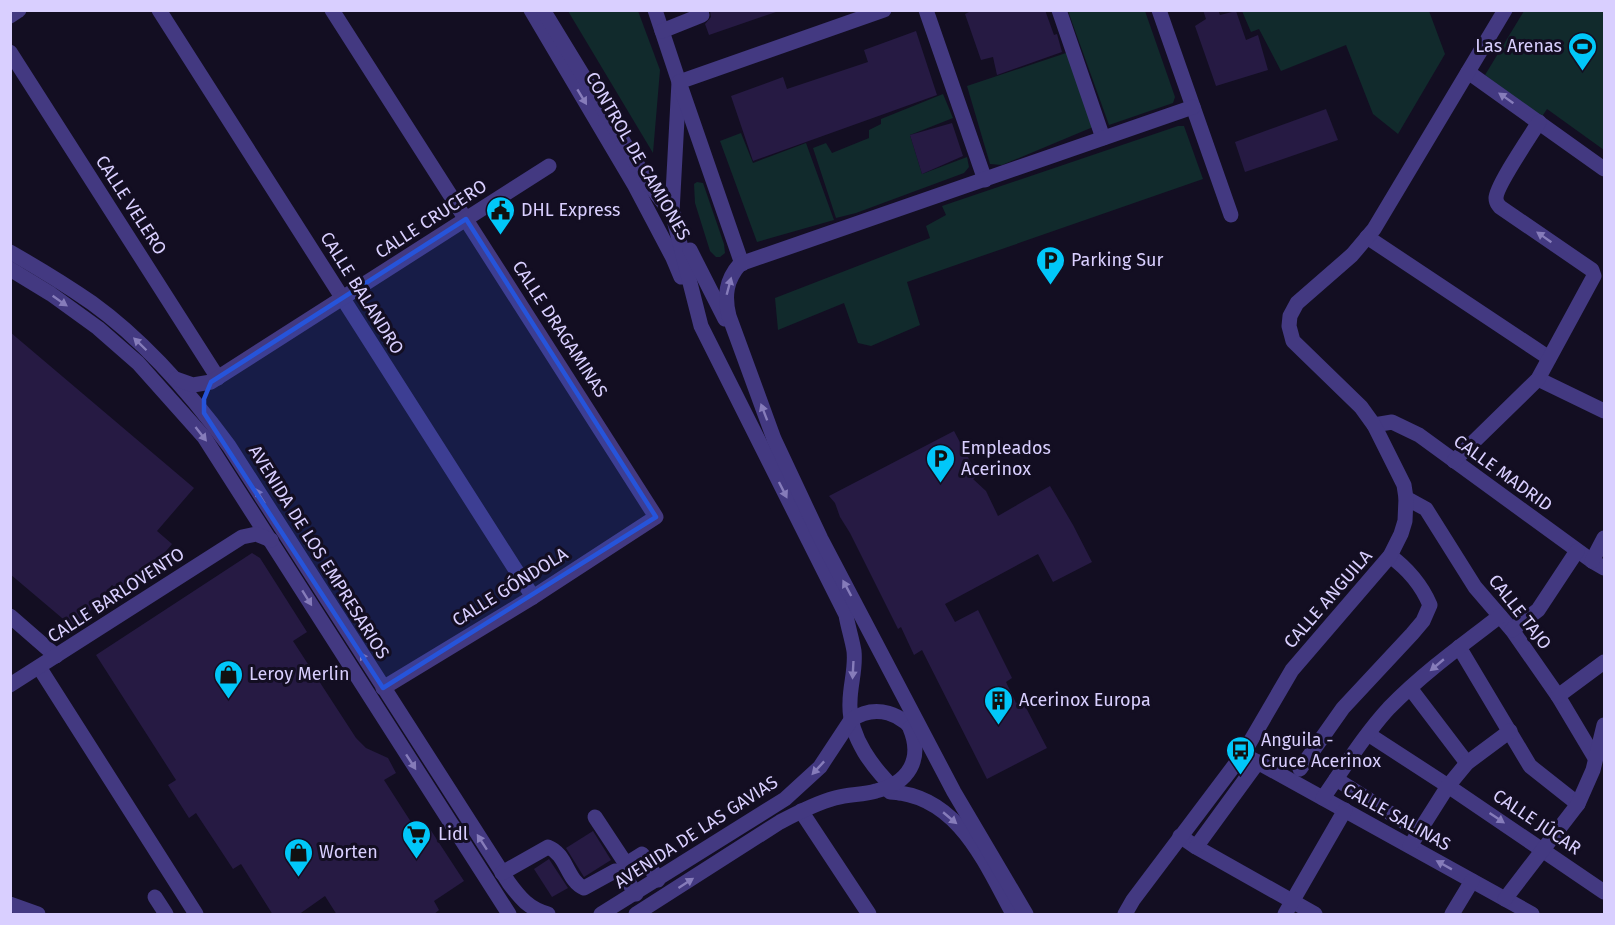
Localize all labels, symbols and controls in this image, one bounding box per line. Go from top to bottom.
sports icon: Las Arenas [1567,30,1599,72]
place label: Las Arenas [1475,35,1562,57]
street label: CONTROL DE CAMIONES [581,68,695,244]
one-way arrow [576,89,587,105]
one-way arrow [1498,92,1514,104]
street label: CALLE VELERO [91,151,171,259]
street label: CALLE CRUCERO [371,175,491,263]
public building icon: DHL Express [484,194,516,236]
place label: DHL Express [521,199,620,221]
street label: CALLE BALANDRO [316,228,408,358]
one-way arrow [1536,231,1552,243]
parking icon: Parking Sur [1034,244,1066,286]
place label: Parking Sur [1071,249,1163,271]
street label: CALLE DRAGAMINAS [508,256,613,402]
one-way arrow [724,277,734,296]
one-way arrow [52,295,68,306]
one-way arrow [133,337,147,351]
one-way arrow [759,403,768,421]
one-way arrow [195,426,208,442]
street label: CALLE MADRID [1449,430,1557,516]
place label: Empleados Acerinox [961,437,1051,480]
street label: AVENIDA DE LOS EMPRESARIOS [244,441,394,663]
parking icon: Empleados Acerinox [924,442,956,484]
one-way arrow [779,482,788,499]
one-way arrow [255,488,266,504]
street label: CALLE GÓNDOLA [448,542,572,631]
street label: CALLE BARLOVENTO [44,543,188,647]
street label: CALLE ANGUILA [1279,545,1377,653]
street label: CALLE TAJO [1484,570,1556,654]
one-way arrow [842,580,852,597]
one-way arrow [301,589,313,605]
one-way arrow [359,653,371,669]
shop icon: Leroy Merlin [212,658,244,700]
one-way arrow [1429,658,1445,671]
one-way arrow [849,660,858,679]
place label: Leroy Merlin [249,663,349,685]
building icon: Acerinox Europa [982,684,1014,726]
place label: Acerinox Europa [1019,689,1151,711]
place label: Anguila - Cruce Acerinox [1261,729,1381,772]
bus stop icon: Anguila - Cruce Acerinox [1224,734,1256,776]
one-way arrow [406,754,417,770]
one-way arrow [811,760,825,775]
street label: AVENIDA DE LAS GAVIAS [610,771,782,893]
street label: CALLE SALINAS [1339,778,1455,856]
street label: CALLE JÚCAR [1489,784,1586,860]
one-way arrow [942,812,958,825]
one-way arrow [1488,812,1504,824]
supermarket icon: Lidl [401,818,433,860]
place label: Lidl [438,823,468,845]
one-way arrow [477,834,488,850]
shop icon: Worten [282,836,314,878]
place label: Worten [319,841,378,863]
one-way arrow [1435,860,1452,870]
one-way arrow [677,877,693,889]

